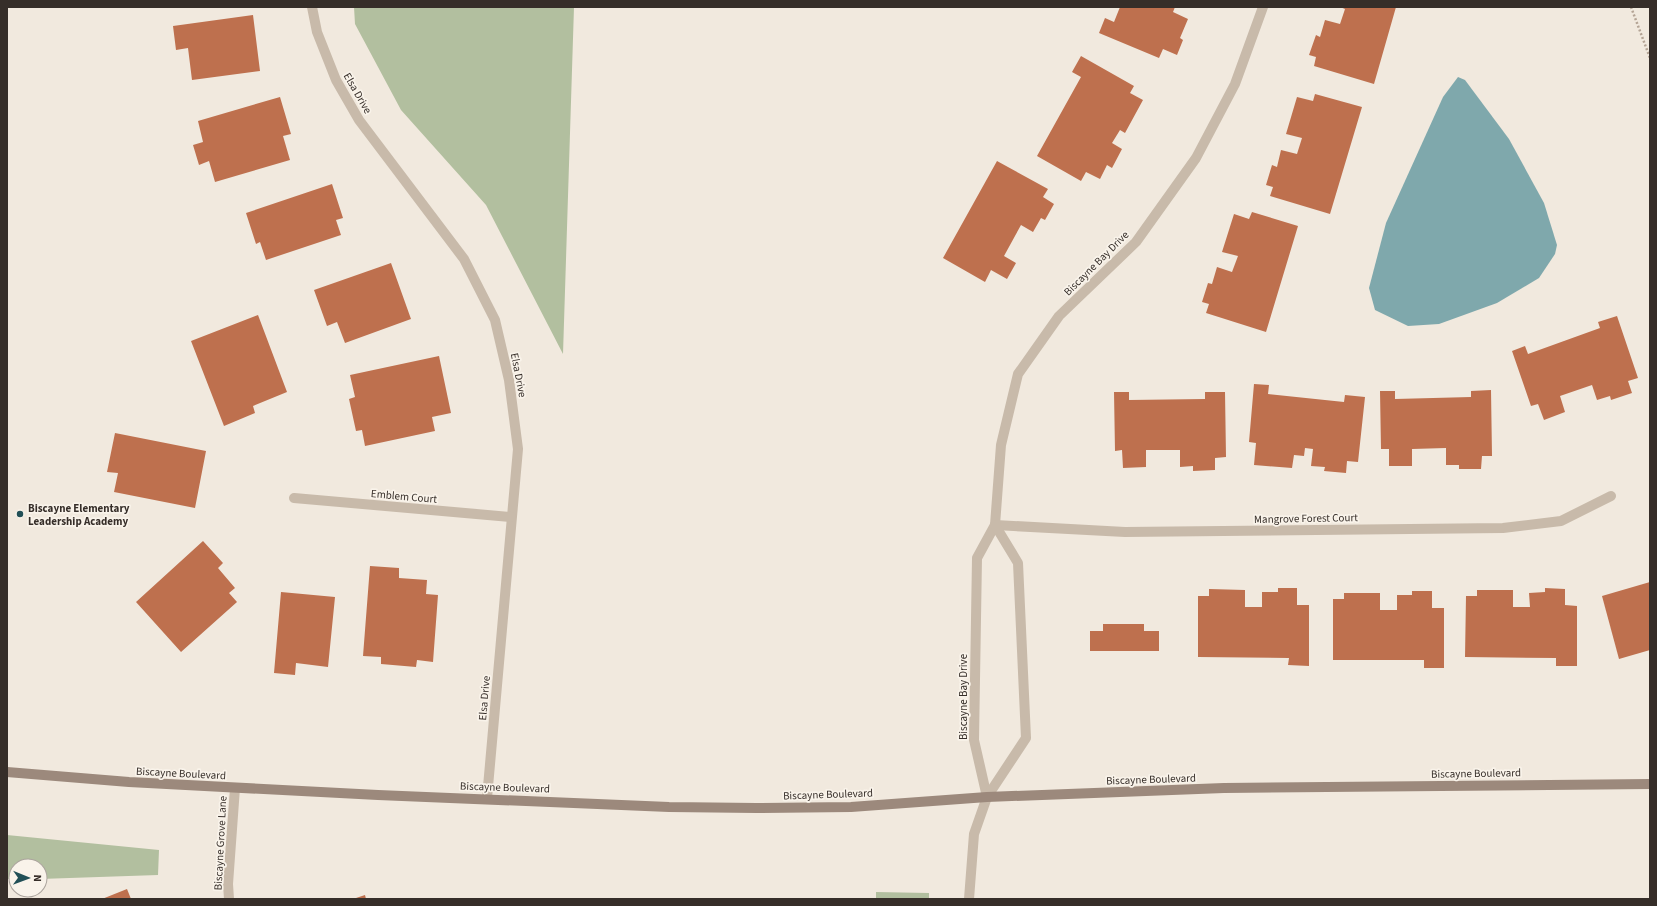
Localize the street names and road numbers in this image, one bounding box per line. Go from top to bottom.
street label: Elsa Drive [340,70,376,117]
street label: Biscayne Bay Drive [1061,227,1133,299]
street label: Elsa Drive [507,352,530,399]
street label: Emblem Court [370,486,438,507]
street label: Mangrove Forest Court [1254,510,1358,527]
street label: Biscayne Bay Drive [956,653,971,740]
street label: Elsa Drive [475,675,494,721]
street label: Biscayne Boulevard [136,764,226,783]
street label: Biscayne Boulevard [1431,765,1521,782]
street label: Biscayne Boulevard [1106,770,1196,789]
street label: Biscayne Boulevard [460,778,550,797]
street label: Biscayne Boulevard [783,785,873,804]
street label: Biscayne Grove Lane [211,795,230,891]

